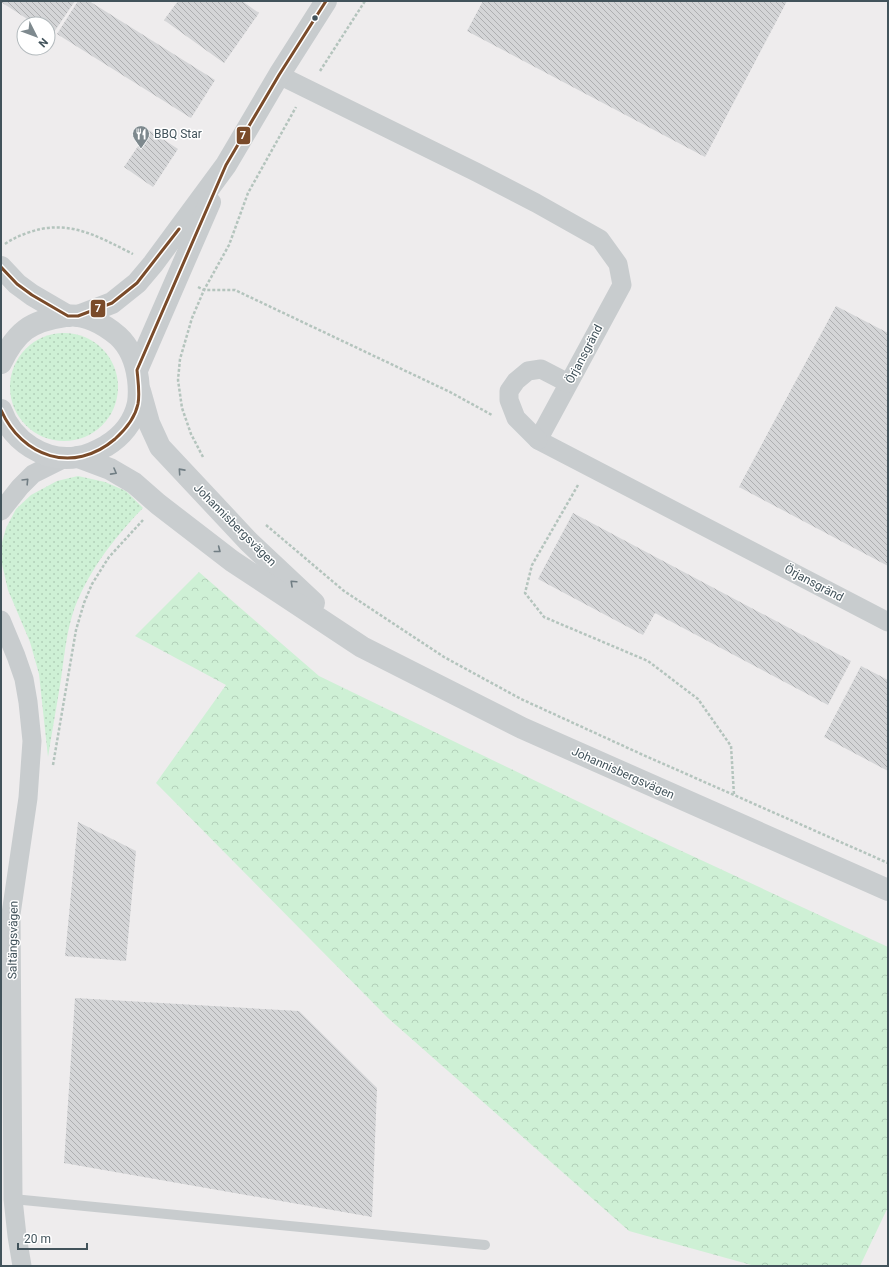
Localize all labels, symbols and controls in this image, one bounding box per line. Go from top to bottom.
unlabelled marker [310,13,320,23]
north arrow [16,16,56,56]
text: N [35,35,50,50]
restaurant icon: BBQ Star [131,124,151,149]
line badge: 7 [236,126,251,145]
place label: BBQ Star [154,127,202,141]
text: 7 [240,129,246,142]
line badge: 7 [90,299,106,318]
text: 7 [95,302,101,315]
street label: Örjansgränd [562,322,605,386]
one-way arrow [110,467,117,474]
one-way arrow [179,468,186,475]
one-way arrow [21,478,29,486]
street label: Johannisbergsvägen [191,481,279,569]
one-way arrow [213,545,220,552]
street label: Örjansgränd [782,561,846,604]
one-way arrow [290,580,297,587]
street label: Johannisbergsvägen [569,744,677,802]
street label: Saltängsvägen [5,901,21,979]
scale bar [18,1225,87,1251]
text: 20 m [24,1232,51,1246]

